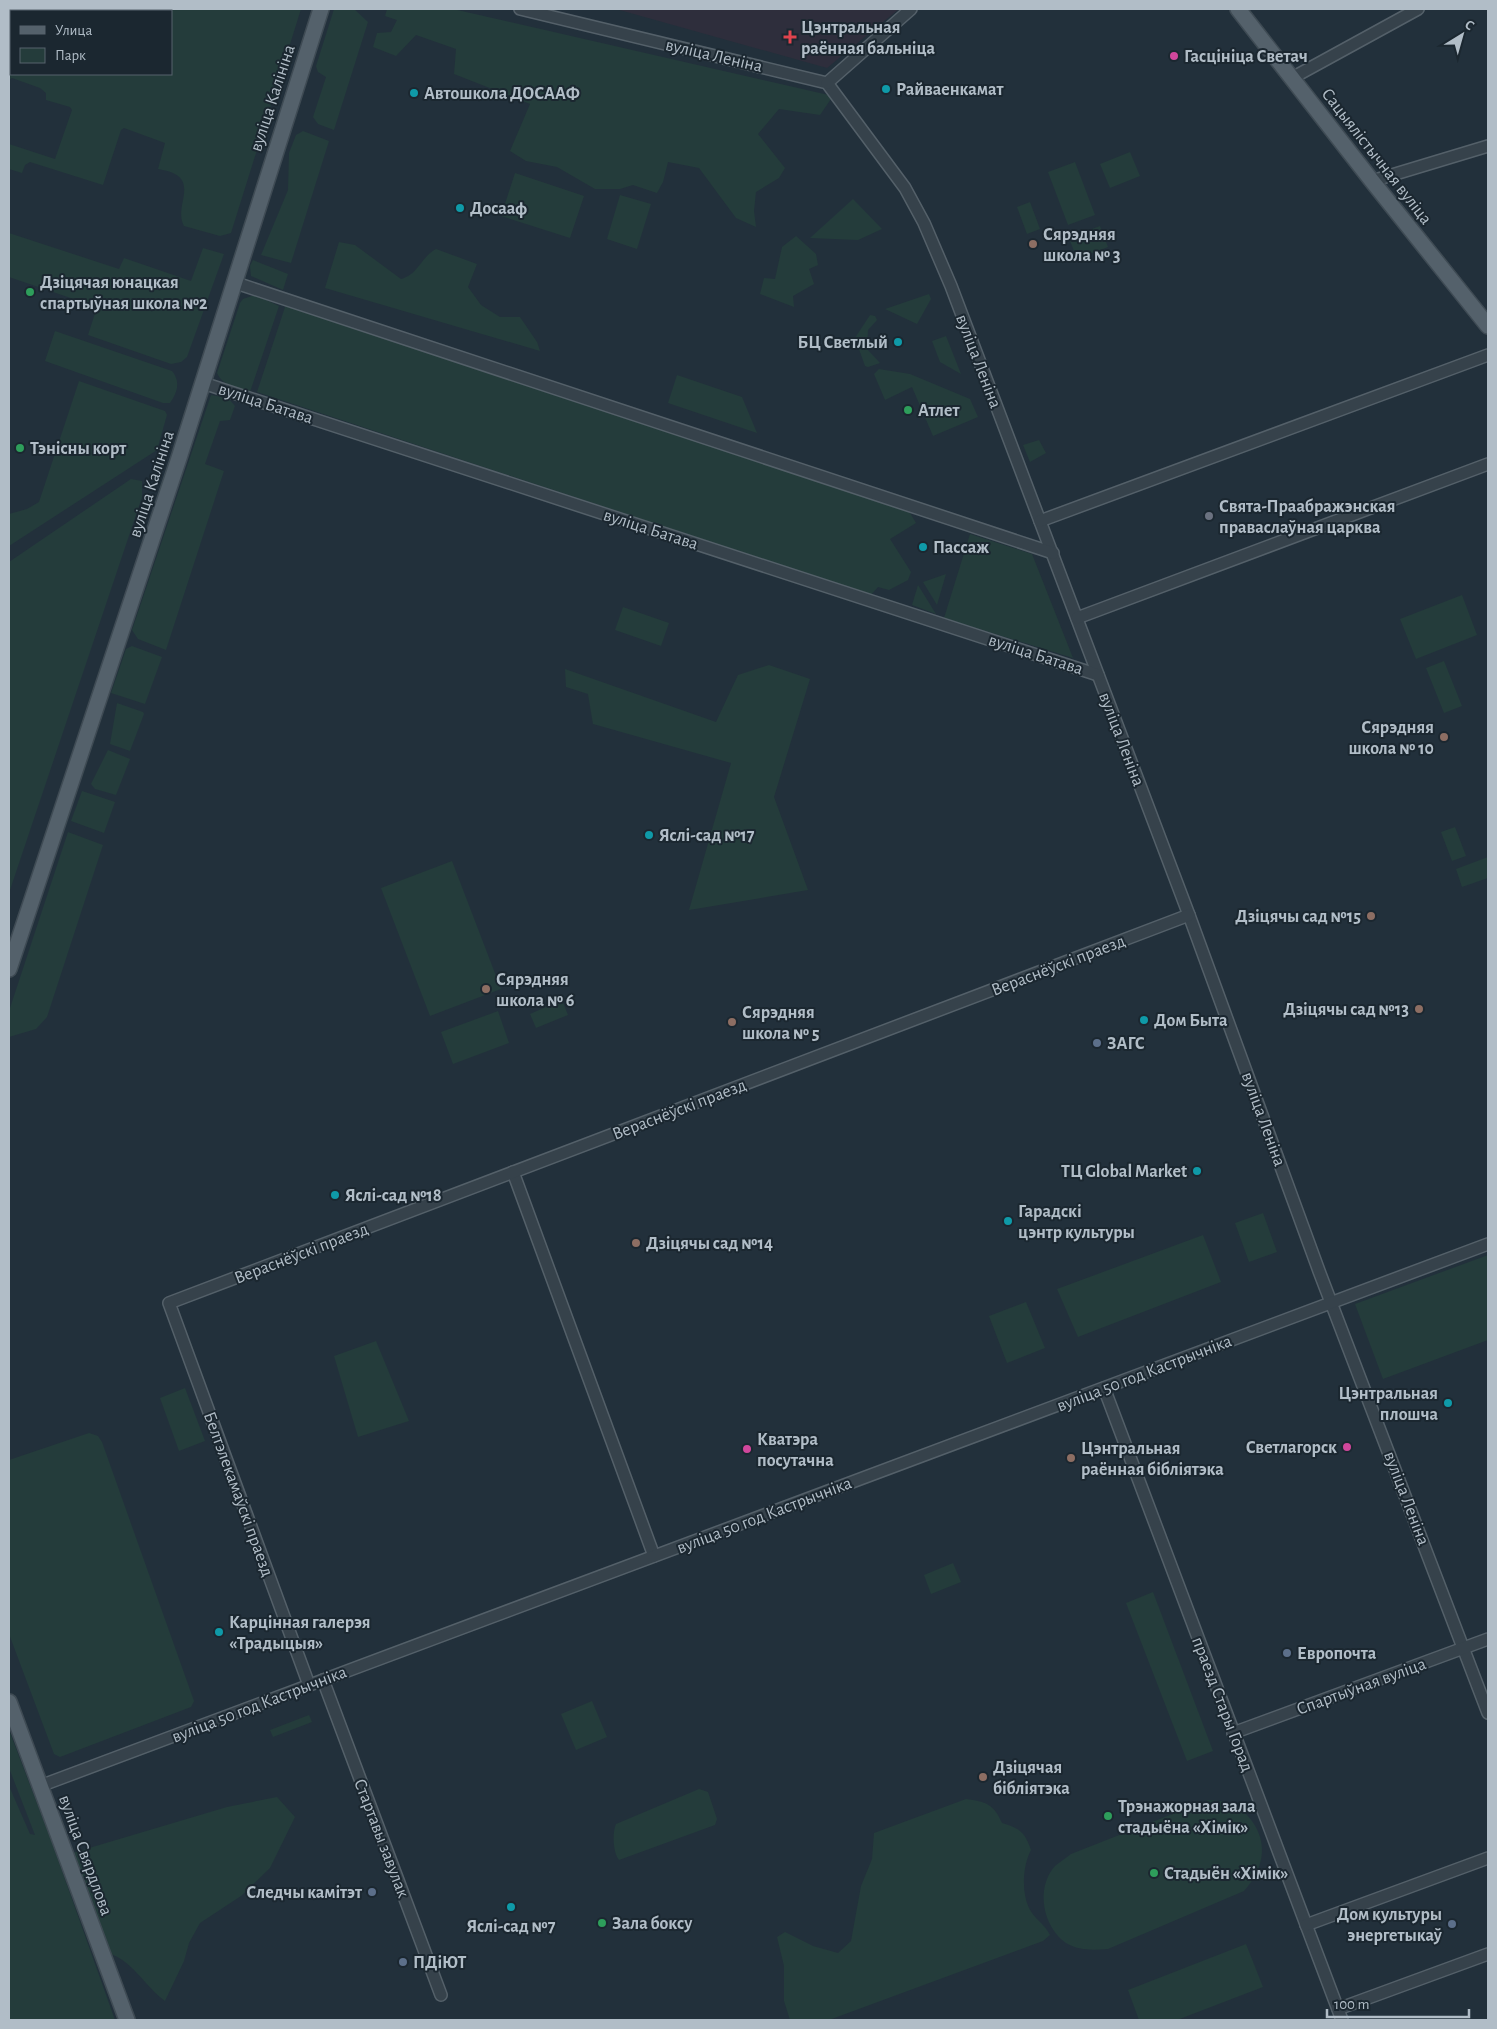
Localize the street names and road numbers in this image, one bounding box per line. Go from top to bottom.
street label: вуліца Леніна [663,36,764,76]
street label: вуліца Калініна [247,43,299,154]
street label: Сацыялістычная вуліца [1318,85,1435,228]
street label: вуліца Леніна [952,312,1004,411]
street label: вуліца Батава [216,380,315,428]
street label: вуліца Калініна [126,429,178,540]
street label: вуліца Батава [601,506,700,554]
street label: вуліца Батава [986,631,1085,679]
street label: вуліца Леніна [1095,690,1147,789]
street label: Вераснёўскі праезд [989,932,1128,1000]
street label: вуліца Леніна [1238,1070,1288,1169]
street label: Вераснёўскі праезд [610,1076,749,1144]
street label: Вераснёўскі праезд [232,1220,371,1288]
street label: вуліца 50 год Кастрычніка [1054,1332,1234,1416]
street label: Белтэлекамаўскі праезд [200,1409,276,1579]
street label: вуліца Леніна [1380,1449,1432,1548]
street label: вуліца 50 год Кастрычніка [674,1474,854,1558]
street label: праезд Стары Горад [1188,1634,1256,1774]
street label: Спартыўная вуліца [1294,1655,1429,1719]
street label: вуліца 50 год Кастрычніка [169,1663,349,1747]
street label: Стартавы завулак [350,1776,412,1901]
street label: вуліца Свярдлова [55,1793,115,1918]

